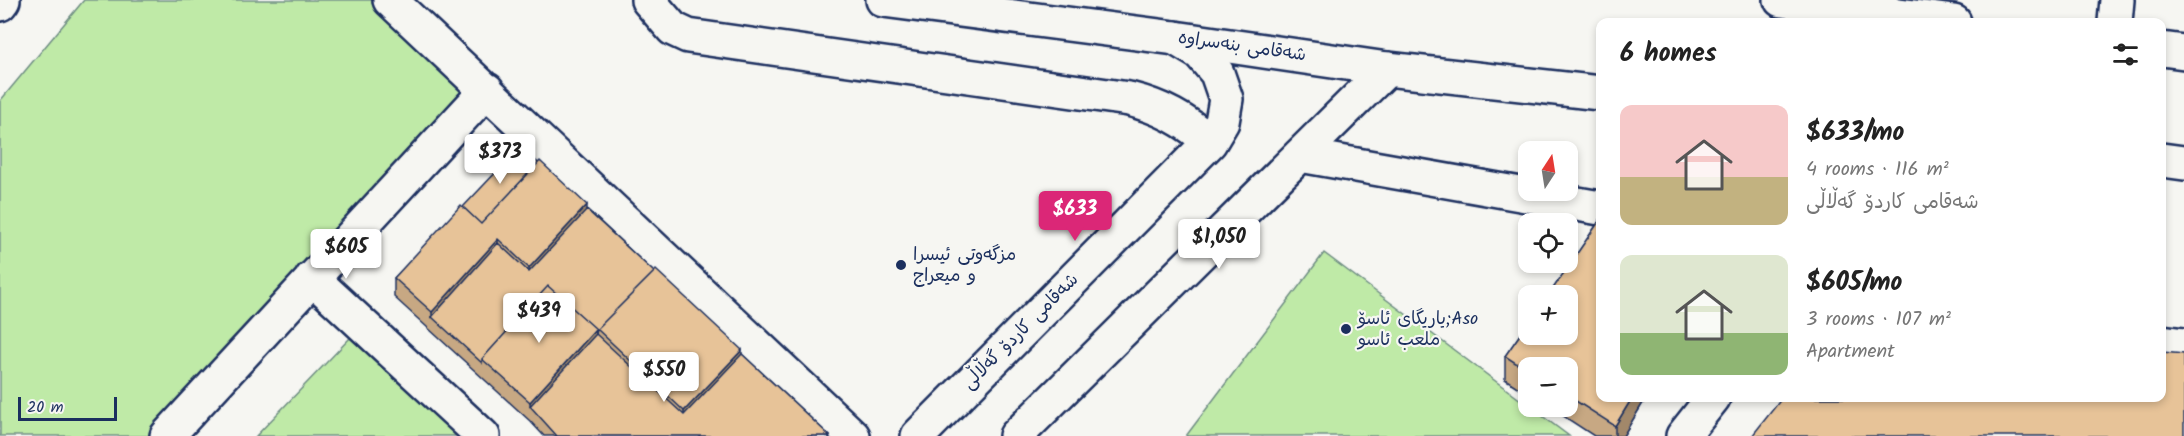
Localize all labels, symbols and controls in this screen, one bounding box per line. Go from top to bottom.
street label: شەقامی بنەسراوە [1176,24,1308,70]
text: 6 homes [1620,33,1717,75]
icon: filters [2109,38,2142,71]
text: $633/mo [1806,112,1904,154]
icon: home [1668,129,1740,201]
pin: $373 [464,134,536,185]
text: $373 [478,137,522,169]
north arrow [1518,141,1578,201]
map controls [1518,141,1578,417]
text: 4 rooms · 116 m² [1806,154,1949,186]
text: شەقامی کاردۆ گەڵاڵی [1806,187,1979,219]
pin: $633 [1039,191,1111,242]
text: $633 [1053,194,1097,226]
button: locate [1518,213,1578,273]
pin: $1,050 [1170,219,1268,270]
text: $1,050 [1192,222,1246,254]
pin: $605 [310,229,382,280]
text: $605 [324,232,368,264]
place label: مزگەوتی ئیسرا و میعراج [913,241,1016,291]
marker: مزگەوتی ئیسرا و میعراج [894,258,908,272]
text: $605/mo [1806,262,1902,304]
street label: شەقامی کاردۆ گەڵاڵی [956,267,1086,397]
icon: home [1668,279,1740,351]
button: + [1518,285,1578,345]
pin: $439 [503,293,575,344]
text: $439 [517,296,561,328]
text: 3 rooms · 107 m² [1806,304,1951,336]
place label: یاریگای ئاسۆ;Aso ملعب ئاسو [1356,305,1478,355]
marker: یاریگای ئاسۆ;Aso ملعب ئاسو [1339,322,1353,336]
text: Apartment [1806,336,1895,368]
pin: $550 [628,352,700,403]
text: $550 [643,355,685,387]
button: − [1518,357,1578,417]
scale bar [18,394,117,422]
text: 20 m [27,395,63,420]

